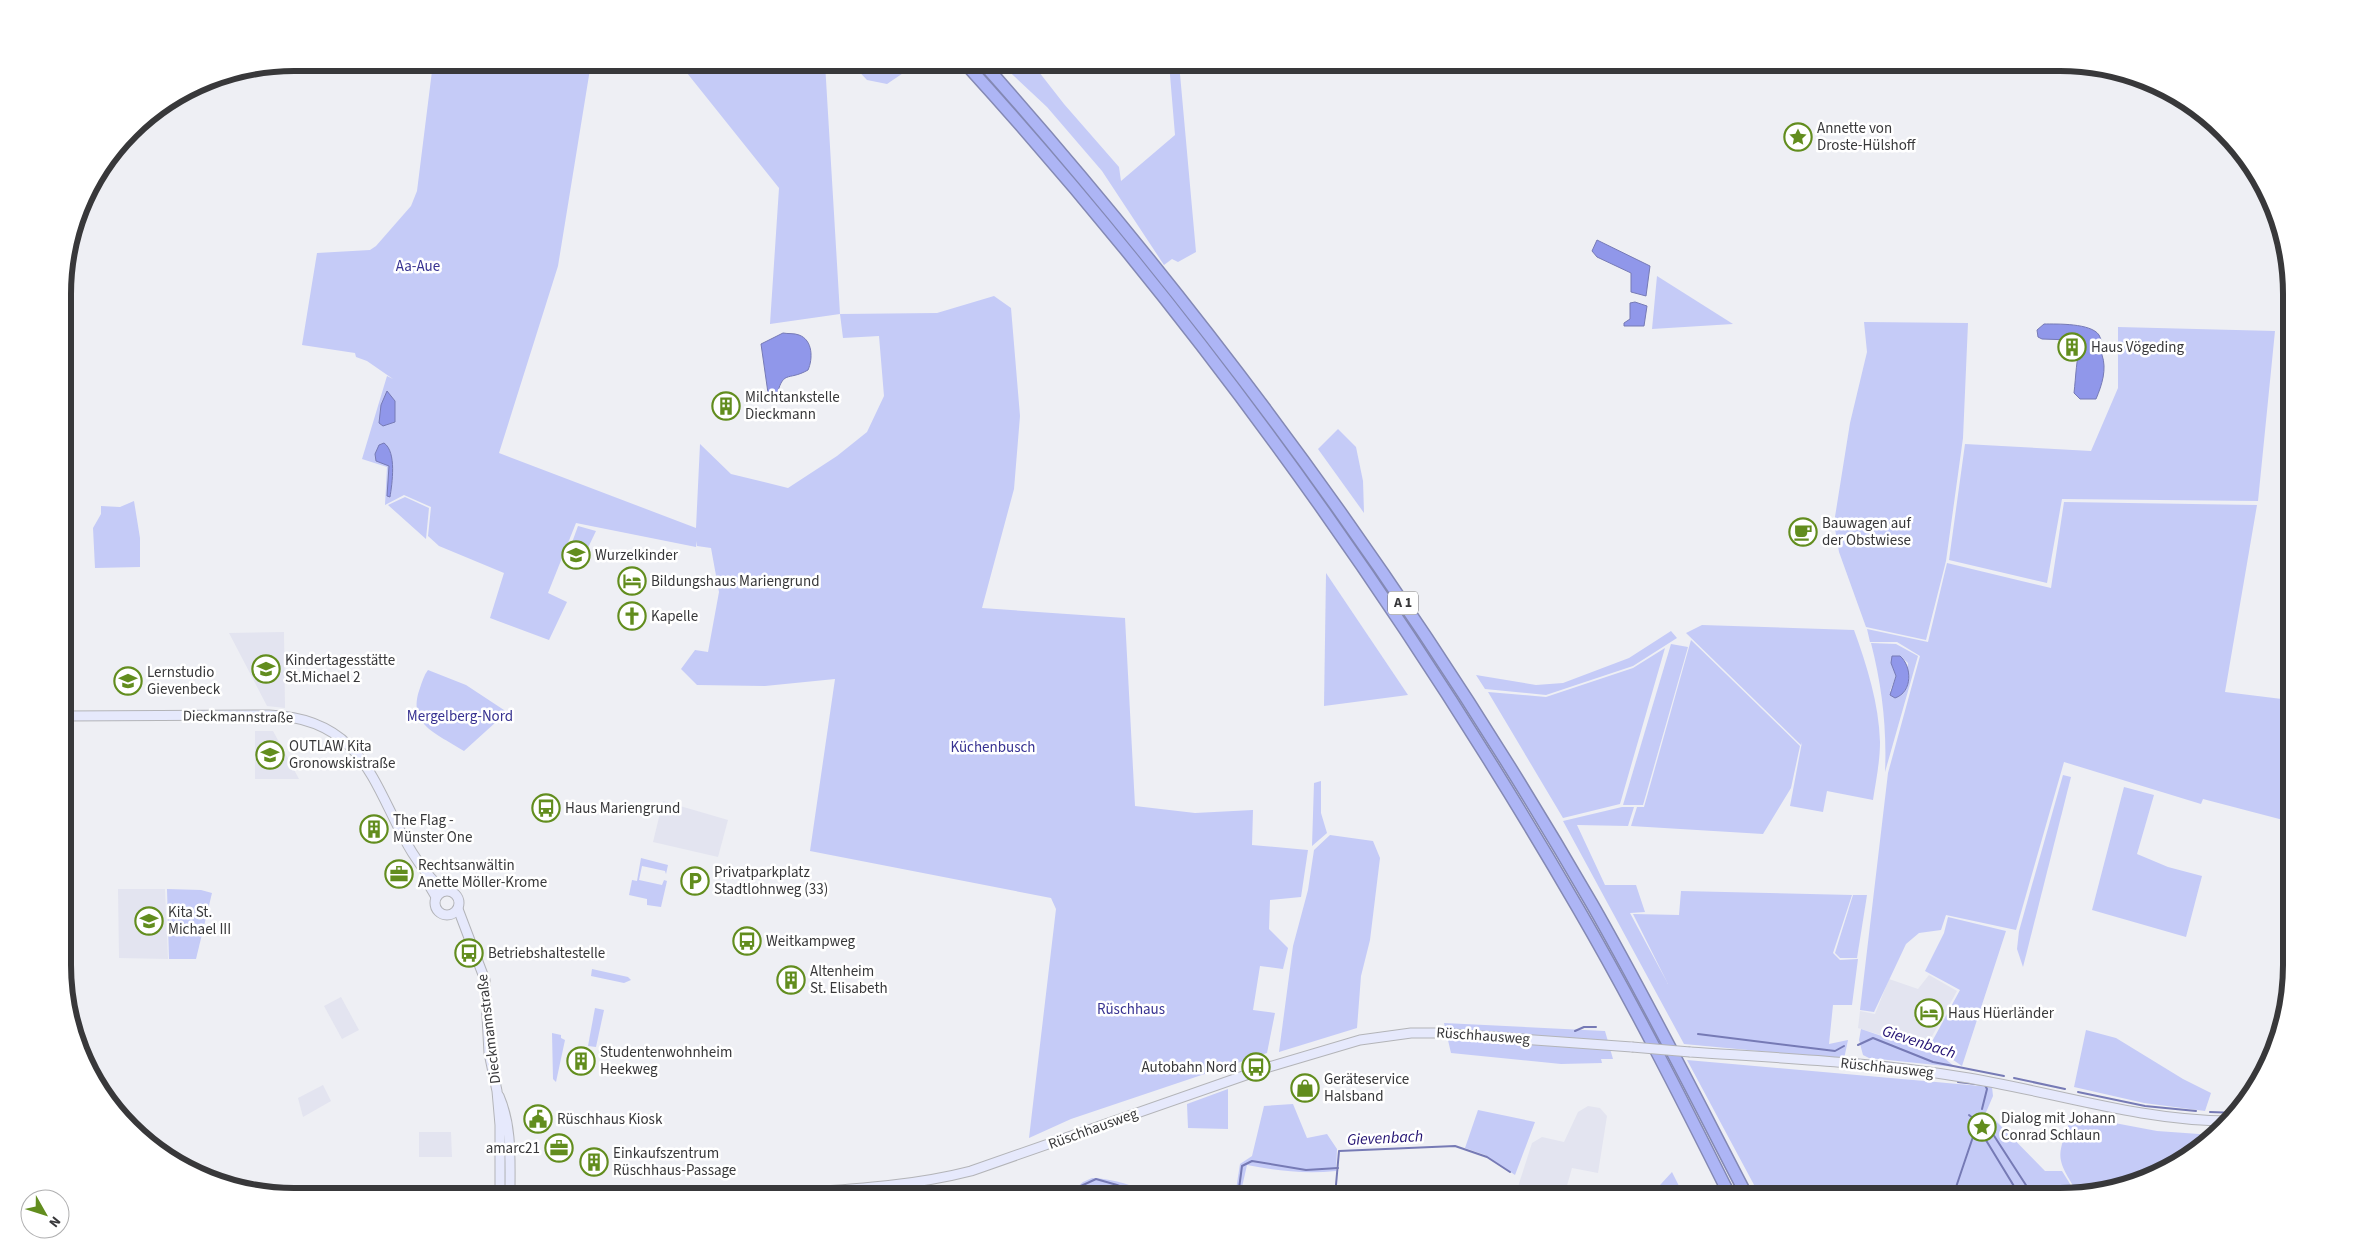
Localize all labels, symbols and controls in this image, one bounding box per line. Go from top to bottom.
place label: Annette von Droste-Hülshoff [1817,118,1917,156]
place icon: Annette von Droste-Hülshoff [1783,122,1813,152]
park label: Aa-Aue [396,256,440,277]
building icon: Haus Vögeding [2057,332,2087,362]
place label: Haus Vögeding [2091,337,2184,358]
place label: Milchtankstelle Dieckmann [745,387,840,425]
building icon: Milchtankstelle Dieckmann [711,391,741,421]
place label: Bauwagen auf der Obstwiese [1822,513,1911,551]
cafe icon: Bauwagen auf der Obstwiese [1788,517,1818,547]
school or university icon: Wurzelkinder [561,540,591,570]
place label: Wurzelkinder [595,545,679,566]
hotel icon: Bildungshaus Mariengrund [617,566,647,596]
place label: Bildungshaus Mariengrund [651,571,820,592]
road number: A 1 [1388,592,1418,614]
church icon: Kapelle [617,601,647,631]
place label: Kapelle [651,606,698,627]
place label: Kindertagesstätte St.Michael 2 [285,650,395,688]
school or university icon: Kindertagesstätte St.Michael 2 [251,654,281,684]
place label: Lernstudio Gievenbeck [147,662,221,700]
school or university icon: Lernstudio Gievenbeck [113,666,143,696]
street label: Dieckmannstraße [183,706,293,728]
park label: Mergelberg-Nord [407,706,513,727]
place label: OUTLAW Kita Gronowskistraße [289,736,395,774]
park label: Küchenbusch [950,737,1036,758]
school or university icon: OUTLAW Kita Gronowskistraße [255,740,285,770]
bus stop icon: Haus Mariengrund [531,793,561,823]
place label: Haus Mariengrund [565,798,680,819]
place label: The Flag - Münster One [393,810,472,848]
building icon: The Flag - Münster One [359,814,389,844]
place label: Rechtsanwältin Anette Möller-Krome [418,855,547,893]
office icon: Rechtsanwältin Anette Möller-Krome [384,859,414,889]
place label: Privatparkplatz Stadtlohnweg (33) [714,862,828,900]
parking icon: Privatparkplatz Stadtlohnweg (33) [680,866,710,896]
place label: Kita St. Michael III [168,902,231,940]
school or university icon: Kita St. Michael III [134,906,164,936]
bus stop icon: Weitkampweg [732,926,762,956]
place label: Weitkampweg [766,931,856,952]
bus stop icon: Betriebshaltestelle [454,938,484,968]
place label: Betriebshaltestelle [488,943,605,964]
place label: Altenheim St. Elisabeth [810,961,888,999]
building icon: Altenheim St. Elisabeth [776,965,806,995]
street label: Dieckmannstraße [472,973,506,1085]
hotel icon: Haus Hüerländer [1914,998,1944,1028]
park label: Rüschhaus [1097,999,1165,1020]
place label: Haus Hüerländer [1948,1003,2055,1024]
water label: Gievenbach [1879,1020,1959,1064]
street label: Rüschhausweg [1436,1022,1531,1050]
place label: Studentenwohnheim Heekweg [600,1042,732,1080]
building icon: Studentenwohnheim Heekweg [566,1046,596,1076]
bus stop icon: Autobahn Nord [1241,1052,1271,1082]
street label: Rüschhausweg [1839,1053,1935,1083]
place label: Autobahn Nord [1142,1057,1237,1078]
place label: Geräteservice Halsband [1324,1069,1409,1107]
shop icon: Geräteservice Halsband [1290,1073,1320,1103]
street label: Rüschhausweg [1045,1103,1141,1155]
public building icon: Rüschhaus Kiosk [523,1104,553,1134]
place label: Dialog mit Johann Conrad Schlaun [2001,1108,2116,1146]
place label: Rüschhaus Kiosk [557,1109,663,1130]
place icon: Dialog mit Johann Conrad Schlaun [1967,1112,1997,1142]
water label: Gievenbach [1346,1125,1424,1151]
office icon: amarc21 [544,1133,574,1163]
place label: amarc21 [486,1138,540,1159]
place label: Einkaufszentrum Rüschhaus-Passage [613,1143,736,1181]
building icon: Einkaufszentrum Rüschhaus-Passage [579,1147,609,1177]
north arrow [20,1189,70,1239]
text: N [44,1212,65,1231]

